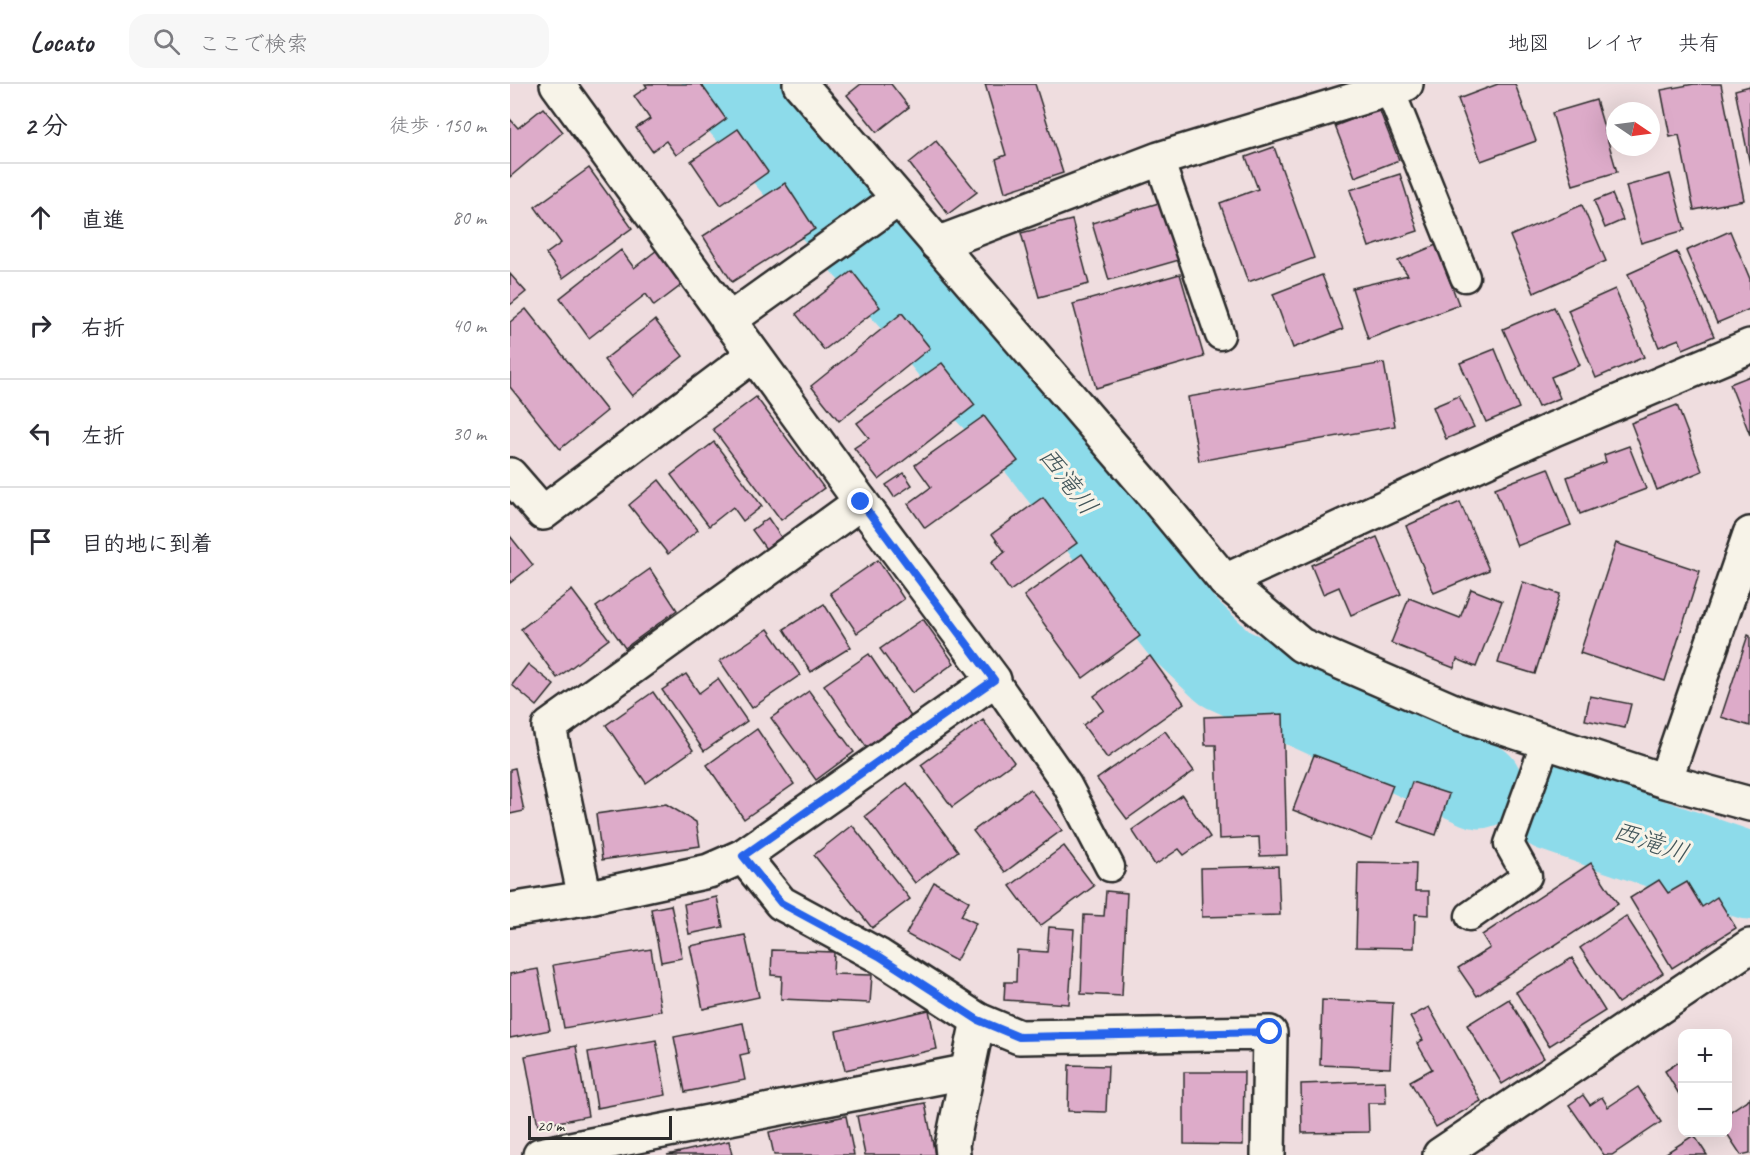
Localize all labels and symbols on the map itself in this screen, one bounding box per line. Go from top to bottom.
north arrow [1606,102,1660,156]
water label: 西滝川 [1031,440,1105,522]
route end [847,488,873,514]
water label: 西滝川 [1609,814,1693,870]
route start [1256,1018,1282,1044]
scale bar [528,1113,672,1140]

